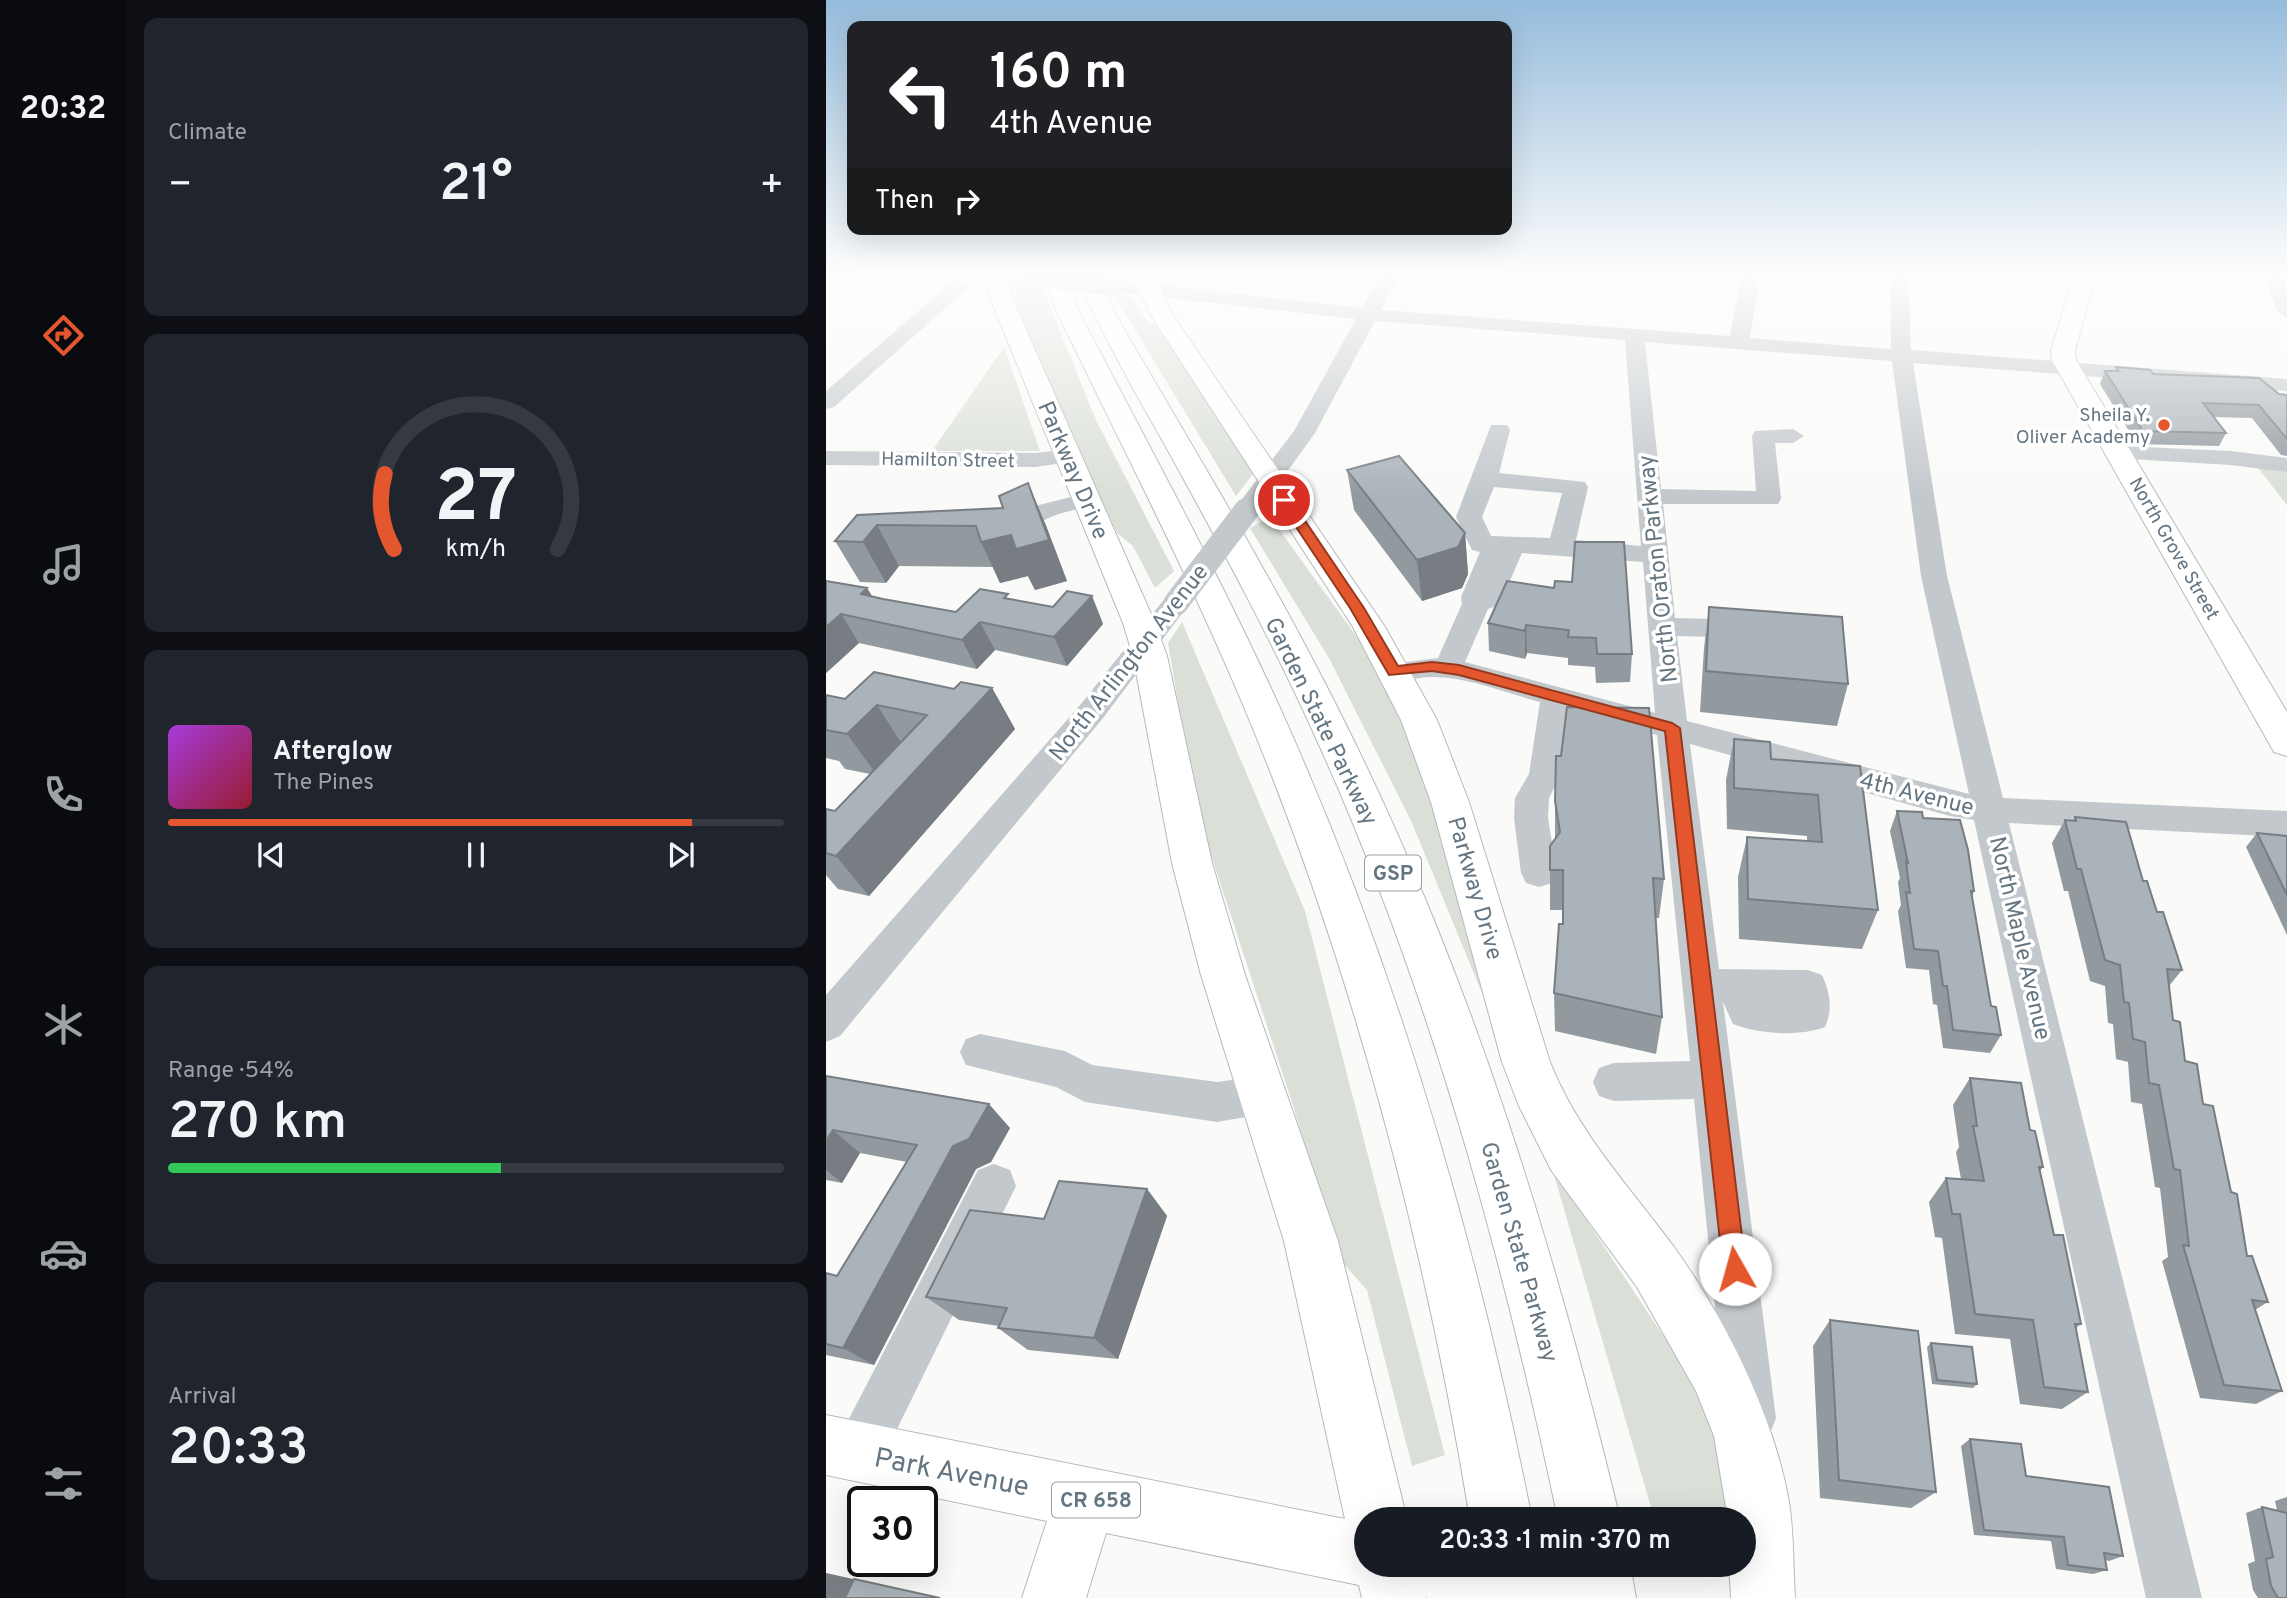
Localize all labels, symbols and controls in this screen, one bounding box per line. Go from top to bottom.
text: 160 m [990,44,1127,106]
icon: left [875,49,966,140]
text: 20:32 [20,90,106,130]
text: 4th Avenue [990,105,1153,145]
text: Climate [168,119,247,148]
text: 21° [439,153,513,219]
text: − [168,162,193,211]
text: + [759,162,784,211]
icon: right [948,182,986,220]
text: Then [875,185,934,218]
icon: directions [39,311,88,360]
street label: Parkway Drive [1030,397,1114,545]
place label: Sheila Y. Oliver Academy [2016,404,2150,450]
marker: Sheila Y. Oliver Academy [2156,417,2172,433]
street label: Hamilton Street [881,448,1015,474]
street label: North Oraton Parkway [1633,453,1686,684]
text: 27 [435,455,517,547]
pin [1254,470,1314,530]
street label: North Grove Street [2123,473,2224,625]
icon: arrive [1265,481,1303,519]
text: km/h [446,534,506,566]
icon: music [39,540,88,589]
street label: North Arlington Avenue [1044,559,1216,768]
street label: Garden State Parkway [1257,613,1383,831]
text: Afterglow [273,736,393,769]
street label: 4th Avenue [1856,767,1977,824]
text: The Pines [273,769,374,798]
icon: phone [39,770,88,819]
street label: Parkway Drive [1439,814,1508,964]
street label: North Maple Avenue [1981,834,2056,1043]
icon: previous [252,836,290,874]
icon: pause [457,836,495,874]
icon: next [662,836,700,874]
road number: GSP [1365,856,1421,890]
icon: climate [39,1000,88,1049]
text: Range · 54% [168,1057,294,1086]
text: 270 km [168,1091,347,1157]
street label: Garden State Parkway [1472,1139,1563,1366]
icon: car [39,1229,88,1278]
position arrow [1698,1232,1772,1306]
text: Arrival [168,1383,237,1412]
text: 20:33 [168,1417,309,1483]
street label: Park Avenue [871,1441,1032,1507]
icon: filters [39,1459,88,1508]
road number: CR 658 [1052,1482,1140,1518]
speed limit sign: 30 [847,1486,938,1577]
text: 20:33 · 1 min · 370 m [1439,1525,1671,1558]

